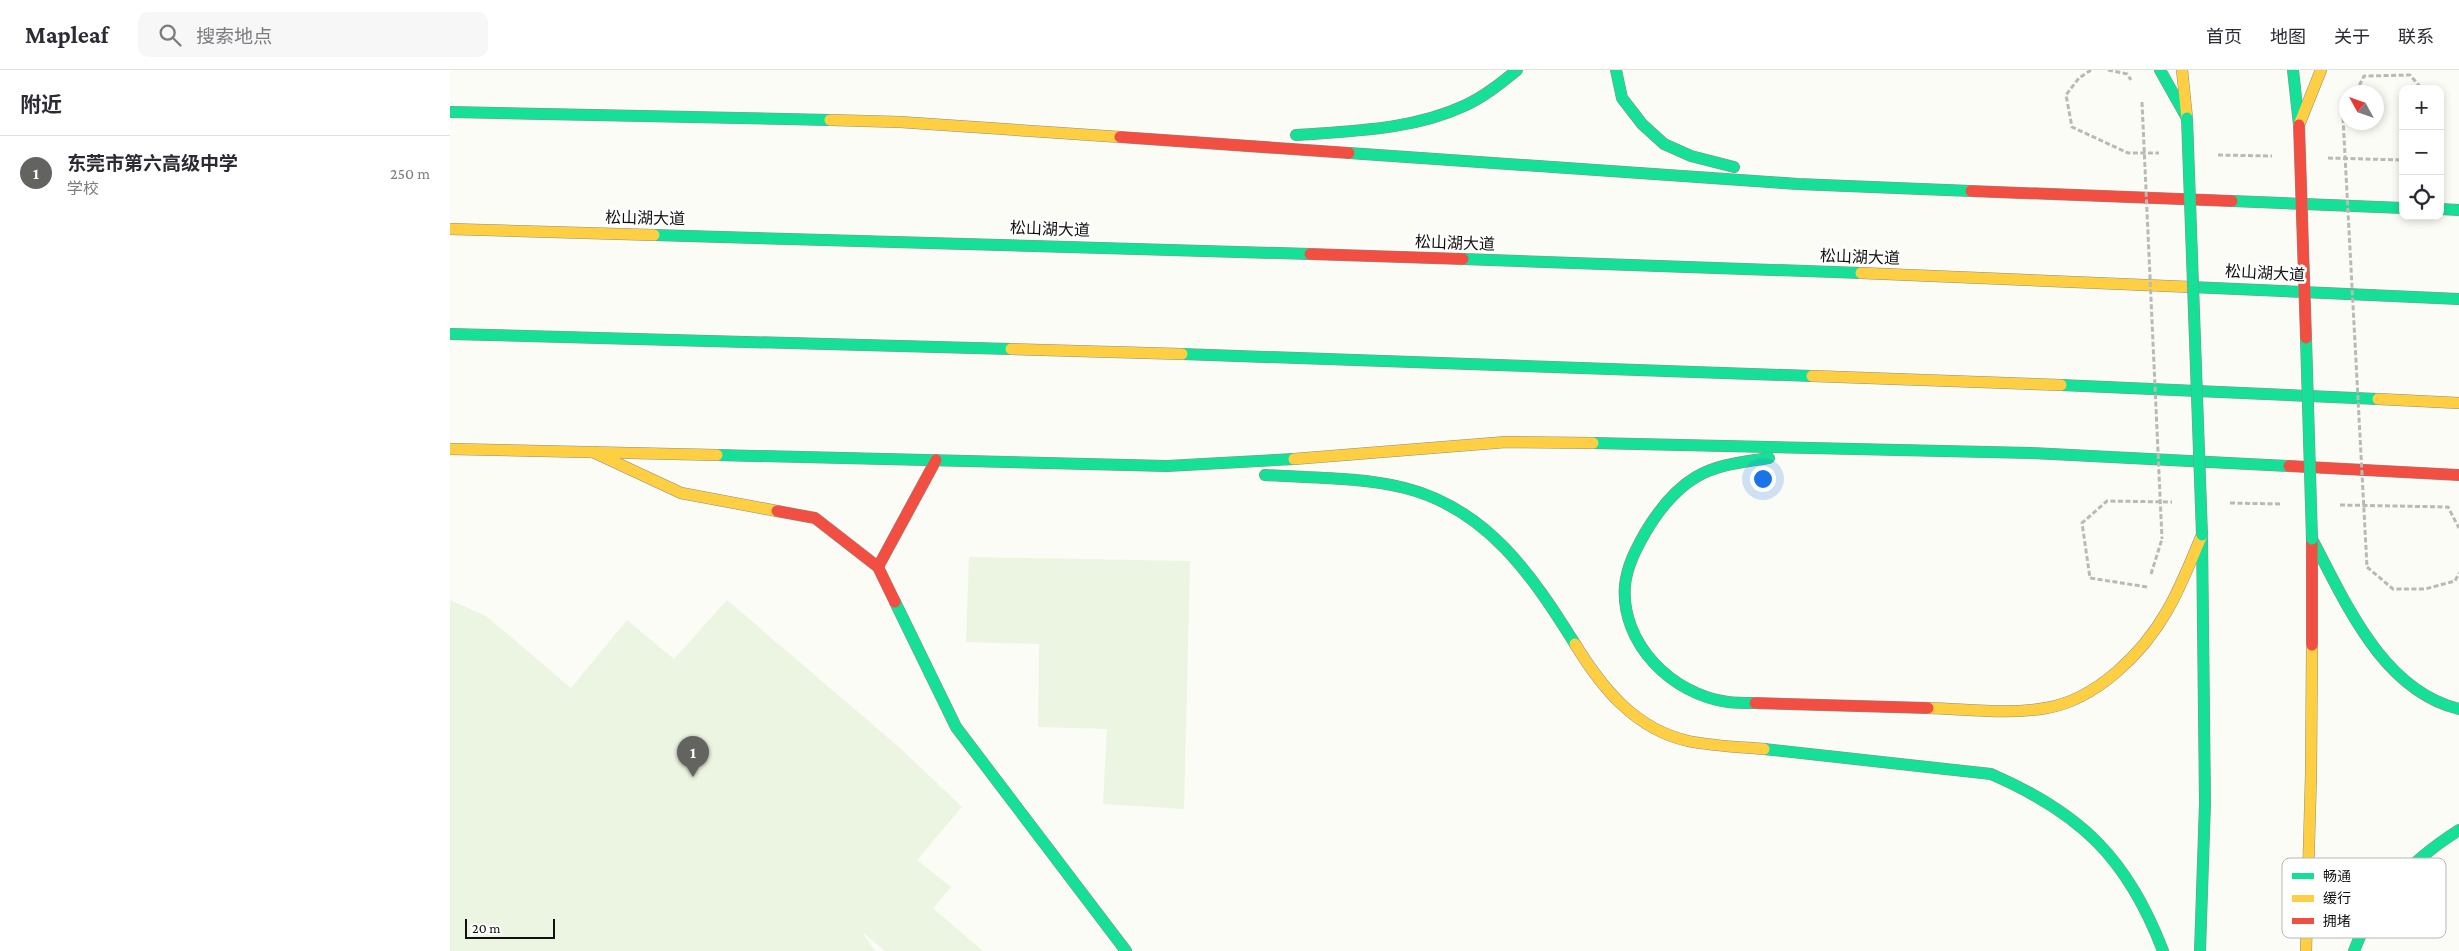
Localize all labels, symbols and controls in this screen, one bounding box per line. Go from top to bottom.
search box [138,12,488,57]
text: Mapleaf [25,21,108,48]
icon: search [156,21,184,49]
text: 搜索地点 [196,26,272,47]
text: 首页 [2206,27,2242,47]
text: 地图 [2270,27,2306,47]
text: 关于 [2334,27,2370,47]
text: 联系 [2398,27,2434,47]
north arrow [2339,85,2384,130]
map controls [2399,85,2444,220]
button: + [2399,85,2444,130]
text: 附近 [20,93,62,117]
button: − [2399,130,2444,175]
text: 东莞市第六高级中学 [67,153,238,174]
text: 1 [33,165,39,182]
text: 250 m [390,165,430,182]
button: locate [2399,175,2444,220]
text: 学校 [67,180,99,197]
street label: 松山湖大道 [605,209,685,227]
street label: 松山湖大道 [1010,219,1090,239]
street label: 松山湖大道 [1415,233,1495,253]
street label: 松山湖大道 [1820,247,1900,267]
street label: 松山湖大道 [2225,262,2305,284]
your location [1750,466,1776,492]
pin: 1 [677,736,709,777]
legend [2282,858,2446,938]
text: 畅通 [2323,868,2351,884]
text: 缓行 [2323,890,2351,906]
text: 拥堵 [2323,913,2351,929]
scale bar [465,916,555,939]
text: 20 m [472,920,500,936]

